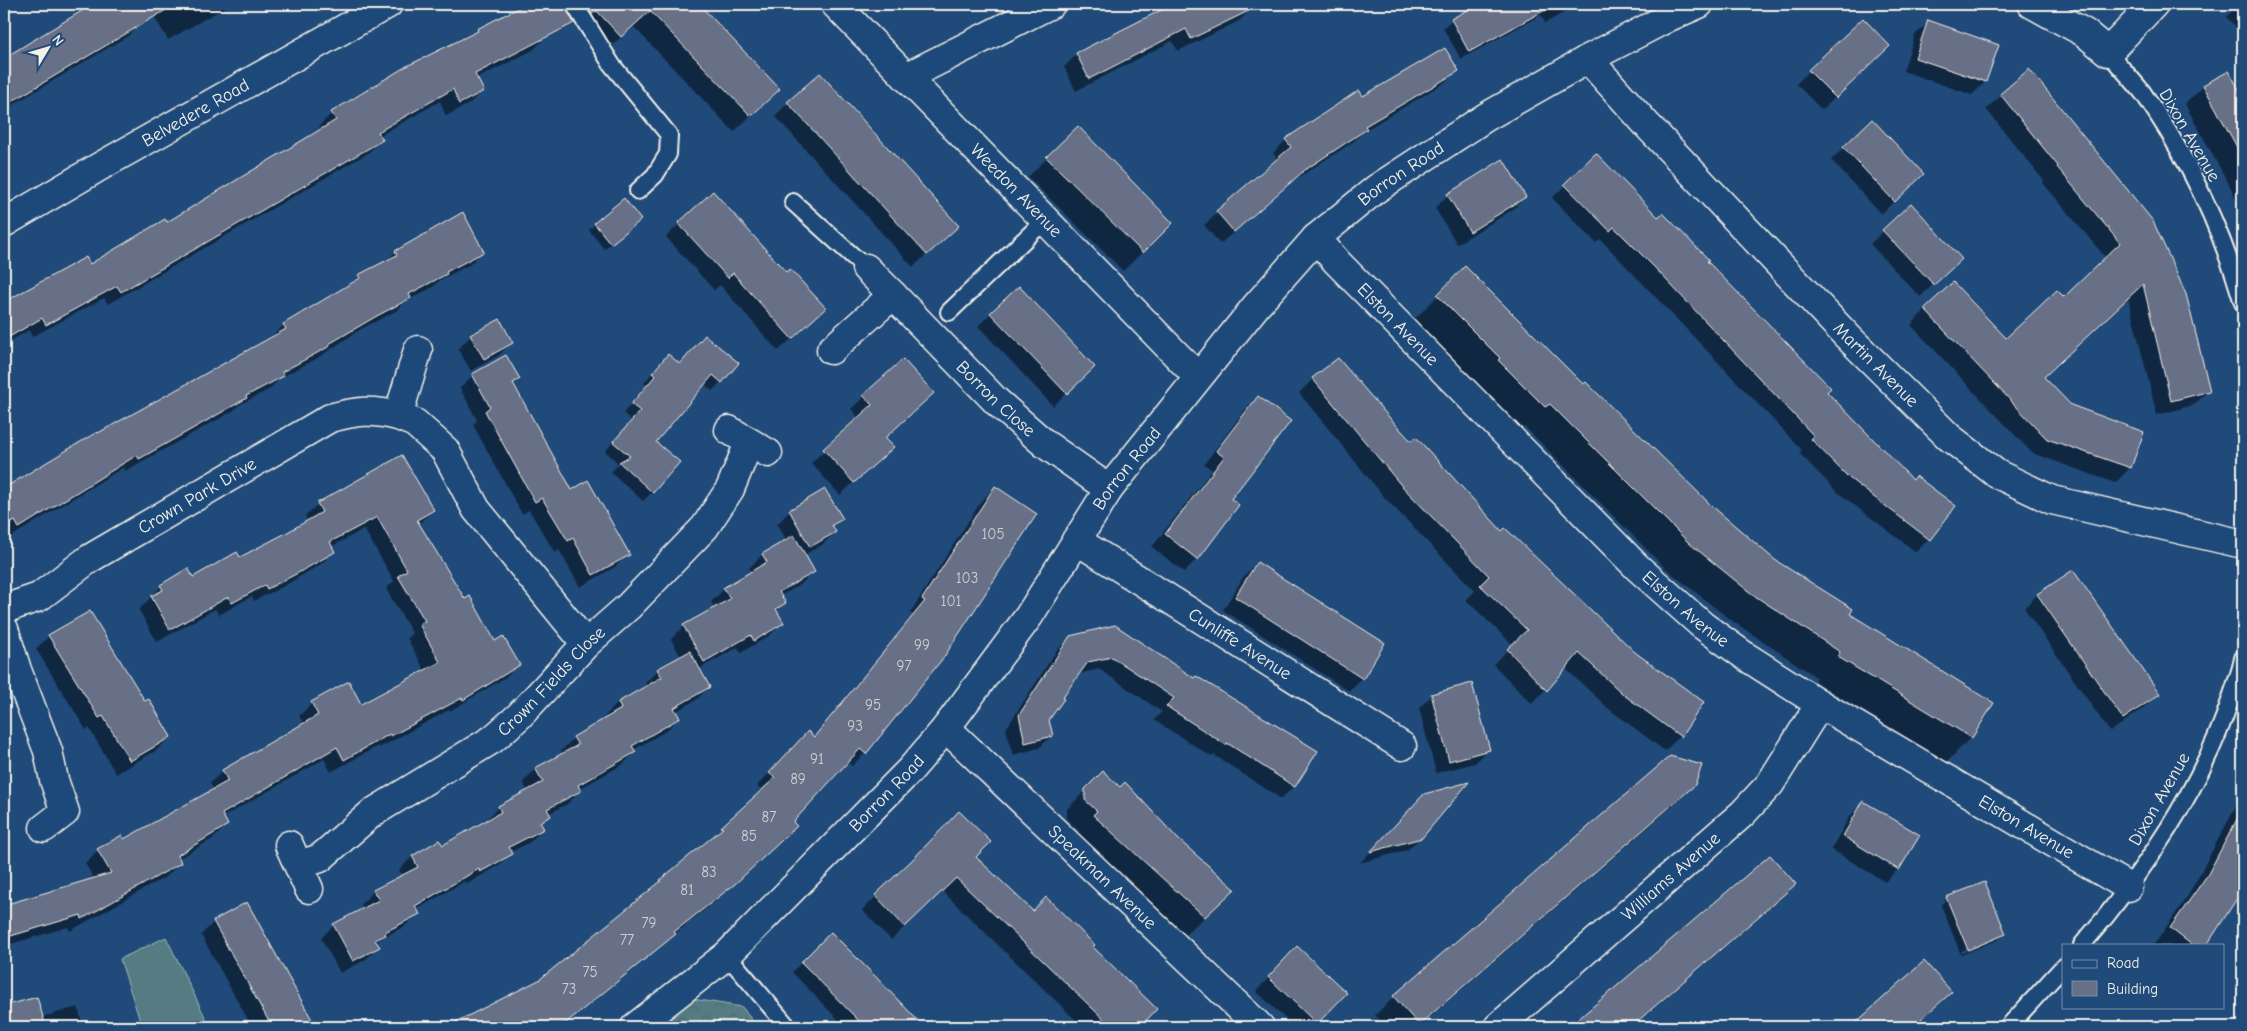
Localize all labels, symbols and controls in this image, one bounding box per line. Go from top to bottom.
north arrow [22,22,72,72]
text: N [48,31,67,49]
street label: Belvedere Road [138,74,253,152]
street label: Dixon Avenue [2155,85,2225,185]
street label: Borron Road [1354,137,1448,210]
street label: Weedon Avenue [966,139,1066,242]
street label: Elston Avenue [1353,279,1443,370]
street label: Martin Avenue [1829,318,1923,412]
street label: Borron Close [952,357,1039,442]
street label: Borron Road [1089,423,1166,514]
street label: Crown Park Drive [134,453,260,539]
house number: 105 [981,525,1005,543]
street label: Elston Avenue [1638,567,1733,652]
house number: 103 [956,569,978,587]
house number: 101 [940,592,962,610]
street label: Cunliffe Avenue [1184,604,1295,684]
street label: Crown Fields Close [493,622,610,741]
house number: 99 [914,636,930,654]
house number: 97 [896,657,912,675]
house number: 95 [865,696,881,714]
house number: 93 [847,717,863,735]
street label: Dixon Avenue [2124,749,2194,849]
house number: 91 [810,750,824,768]
street label: Borron Road [845,751,929,836]
house number: 89 [790,770,806,788]
street label: Elston Avenue [1975,791,2078,864]
house number: 87 [762,808,776,826]
street label: Speakman Avenue [1044,821,1161,934]
house number: 85 [741,827,757,845]
street label: Williams Avenue [1617,828,1725,926]
house number: 83 [701,863,717,881]
house number: 81 [680,881,694,899]
house number: 79 [641,914,657,932]
house number: 77 [620,931,634,949]
legend [2062,944,2224,1008]
text: Road [2107,954,2139,972]
house number: 75 [582,963,598,981]
house number: 73 [562,980,576,998]
text: Building [2107,980,2158,998]

